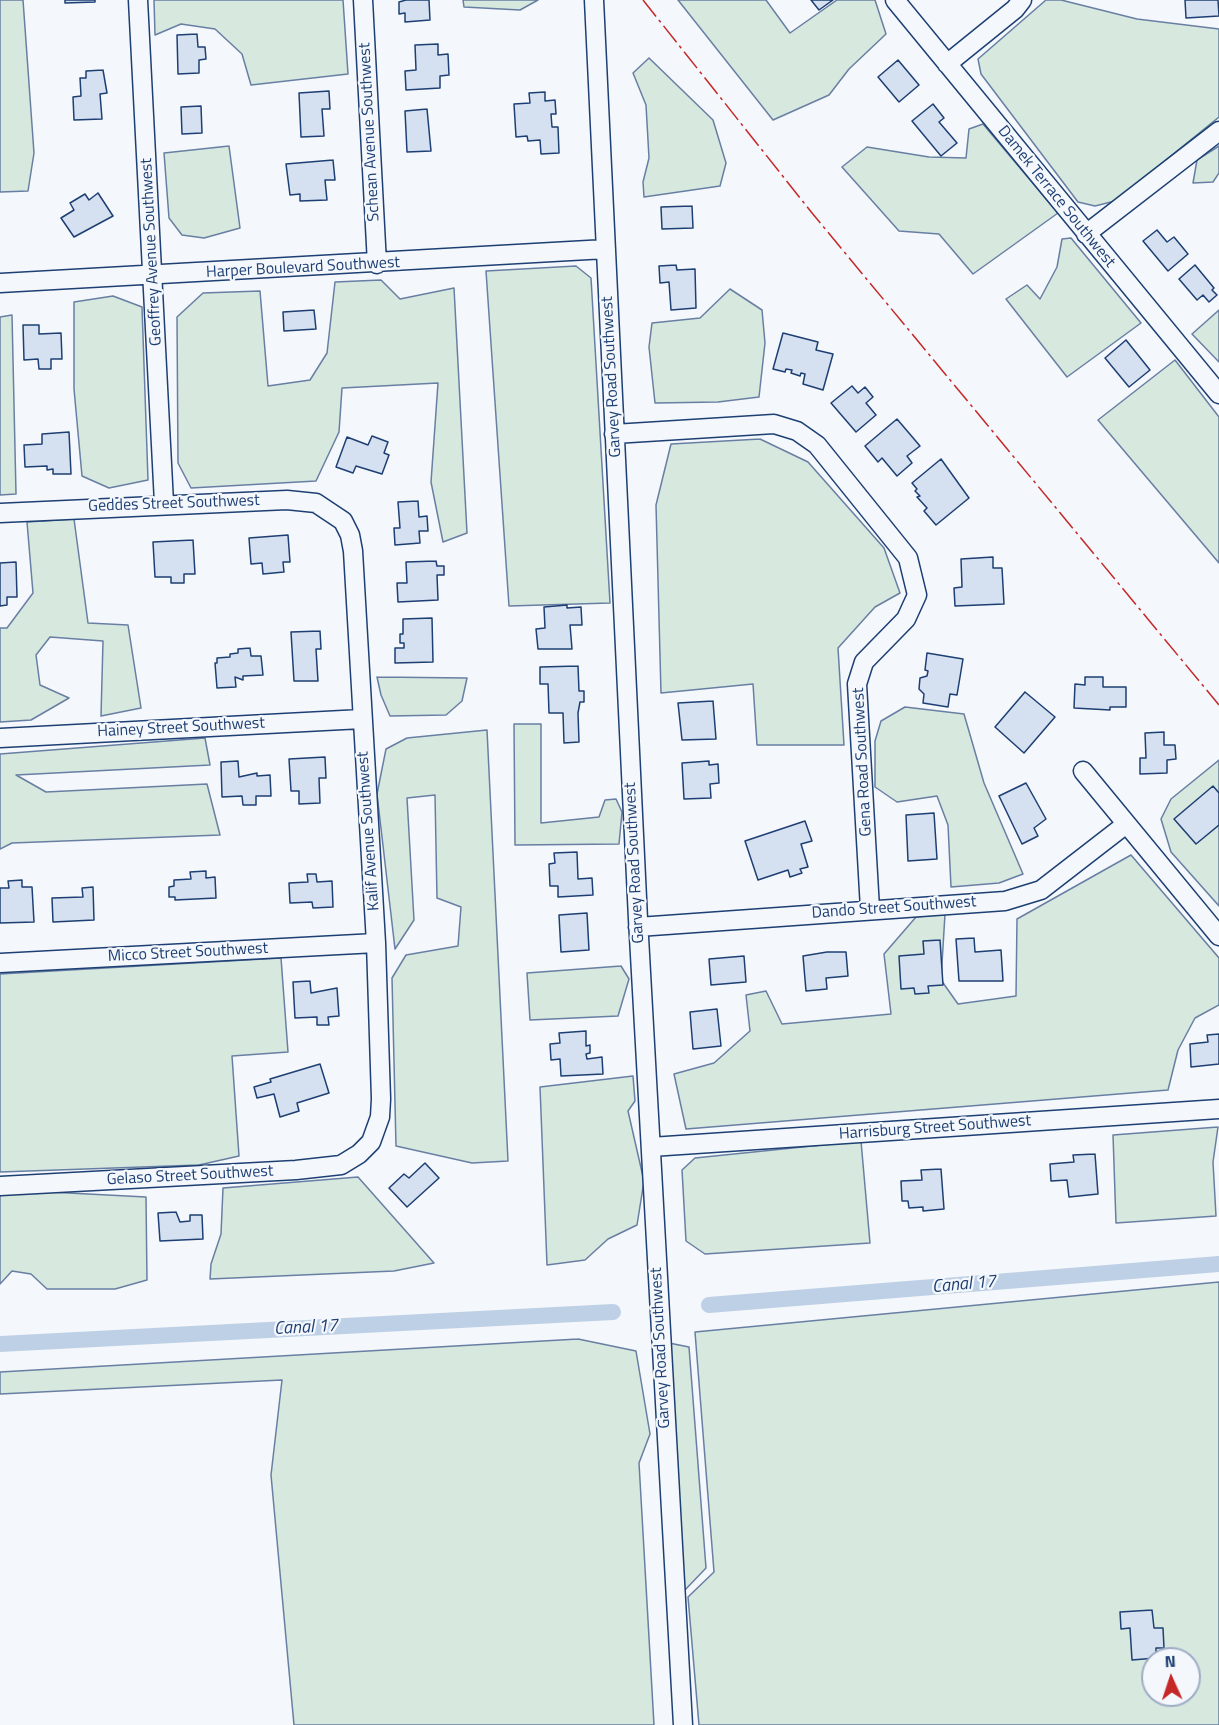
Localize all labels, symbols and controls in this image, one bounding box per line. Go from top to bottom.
street label: Schean Avenue Southwest [356,42,384,222]
street label: Damek Terrace Southwest [993,122,1119,272]
street label: Geoffrey Avenue Southwest [137,158,167,346]
street label: Harper Boulevard Southwest [206,253,400,283]
street label: Garvey Road Southwest [598,296,626,458]
street label: Geddes Street Southwest [88,491,260,517]
street label: Gena Road Southwest [850,687,876,837]
street label: Hainey Street Southwest [97,714,265,742]
street label: Kalif Avenue Southwest [354,751,384,911]
street label: Garvey Road Southwest [621,782,649,944]
street label: Dando Street Southwest [811,893,977,923]
street label: Micco Street Southwest [107,939,269,967]
street label: Harrisburg Street Southwest [838,1112,1032,1144]
street label: Gelaso Street Southwest [106,1162,274,1190]
street label: Garvey Road Southwest [647,1267,675,1429]
water label: Canal 17 [931,1271,997,1299]
water label: Canal 17 [274,1316,338,1340]
north arrow [1141,1647,1201,1707]
text: N [1164,1649,1176,1673]

